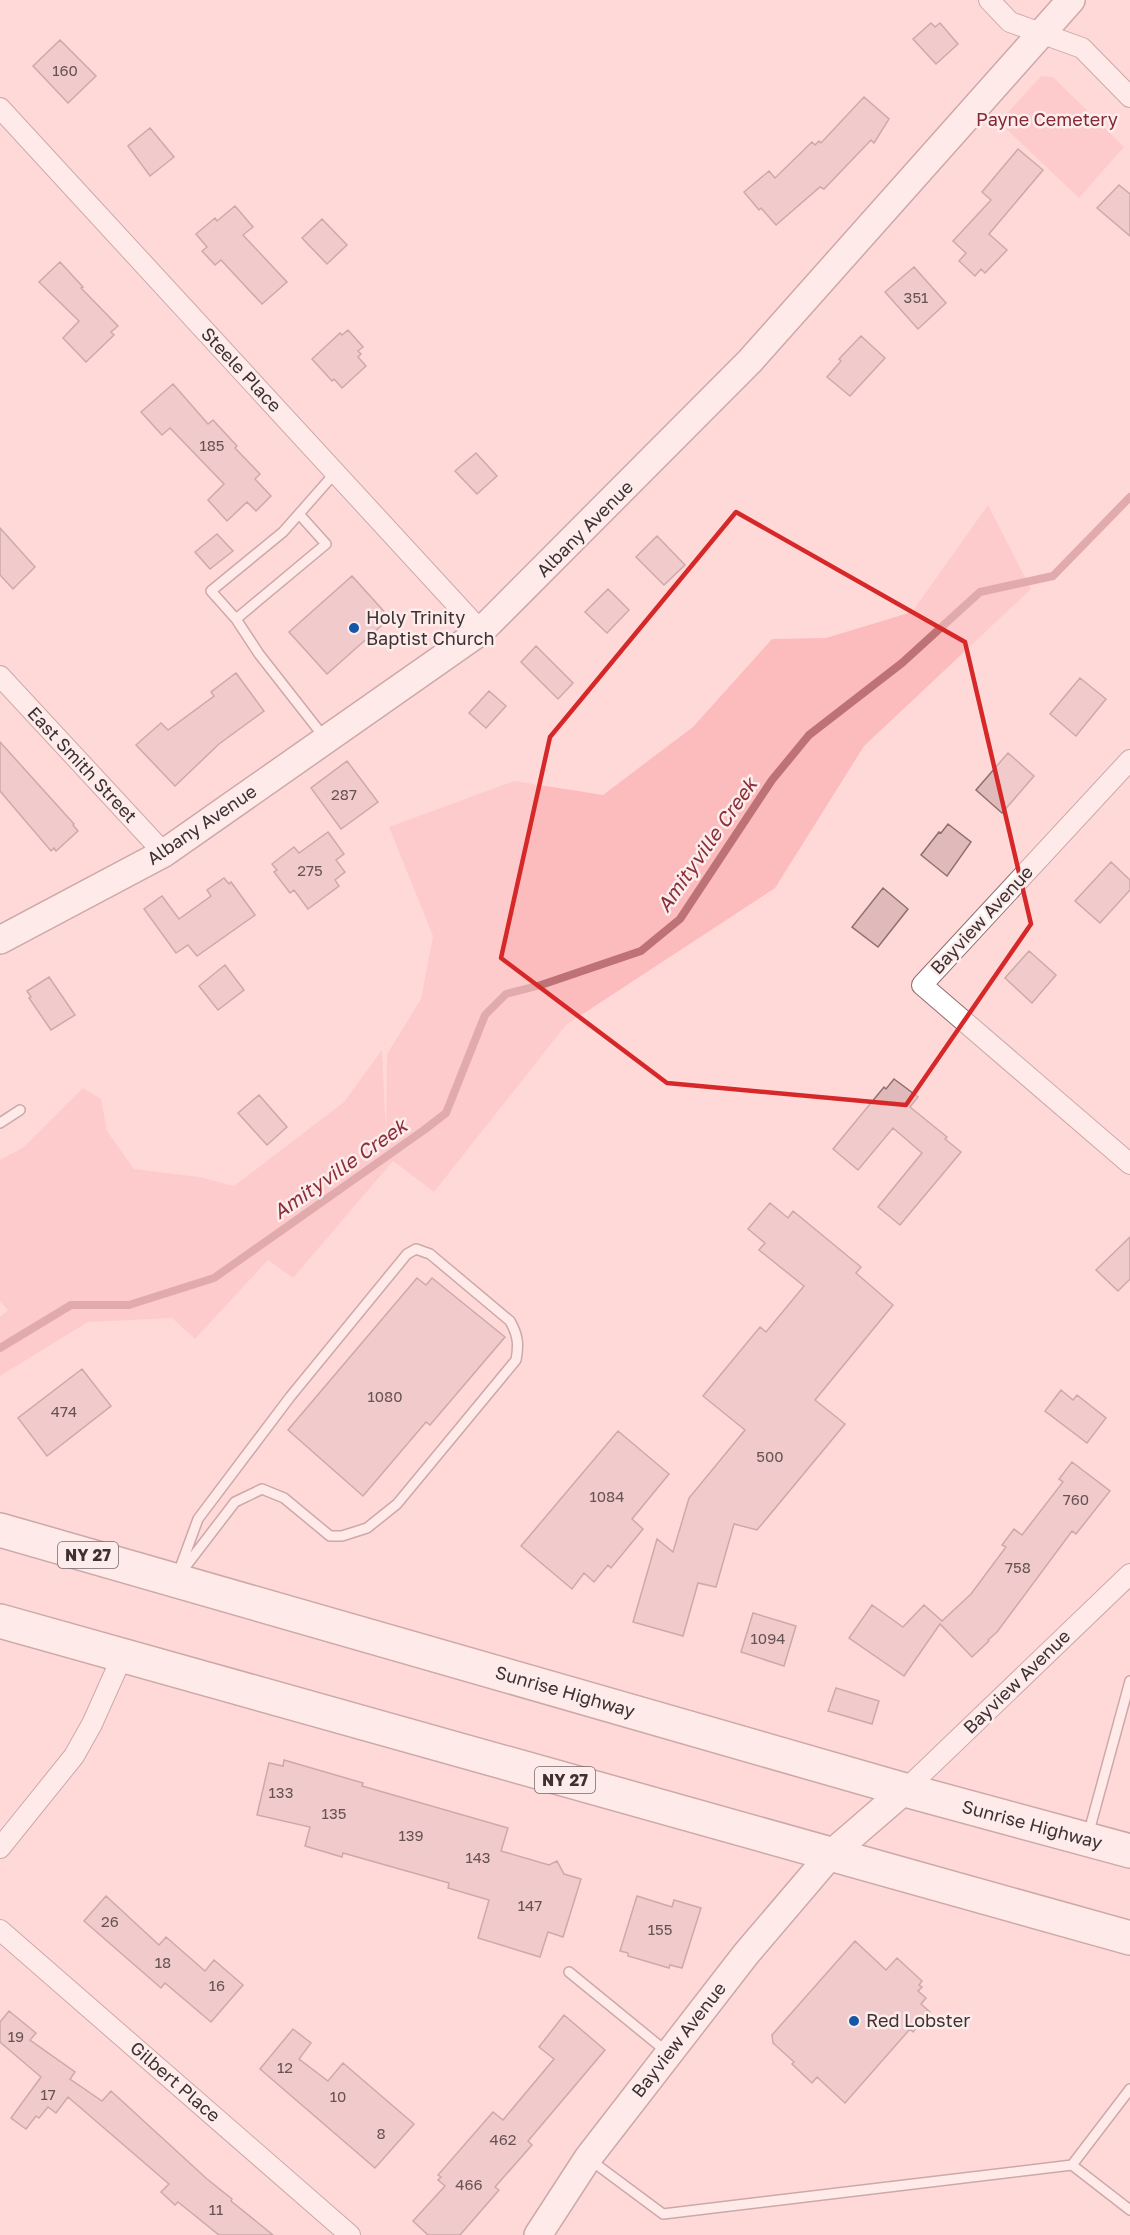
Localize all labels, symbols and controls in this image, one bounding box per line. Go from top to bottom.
house number: 160 [52,61,78,79]
park label: Payne Cemetery [976,108,1118,130]
house number: 351 [904,288,928,306]
street label: Steele Place [197,322,287,416]
house number: 185 [199,436,225,454]
street label: Albany Avenue [531,475,637,581]
place label: Holy Trinity Baptist Church [366,606,494,649]
marker: Holy Trinity Baptist Church [347,621,361,635]
street label: East Smith Street [23,702,142,827]
water label: Amityville Creek [651,771,764,917]
street label: Albany Avenue [142,779,260,869]
house number: 287 [331,785,357,803]
house number: 275 [297,861,323,879]
street label: Bayview Avenue [925,861,1037,978]
water label: Amityville Creek [268,1111,414,1224]
house number: 1080 [367,1387,403,1405]
house number: 474 [51,1402,77,1420]
house number: 500 [756,1447,784,1465]
house number: 1084 [590,1487,624,1505]
house number: 760 [1063,1490,1089,1508]
road number: NY 27 [58,1542,118,1568]
house number: 758 [1005,1558,1031,1576]
street label: Bayview Avenue [958,1625,1074,1738]
house number: 1094 [751,1629,785,1647]
street label: Sunrise Highway [493,1661,638,1722]
road number: NY 27 [535,1767,595,1793]
house number: 133 [269,1783,293,1801]
street label: Sunrise Highway [960,1795,1105,1853]
house number: 135 [322,1804,346,1822]
house number: 139 [398,1826,424,1844]
house number: 143 [465,1848,491,1866]
house number: 147 [518,1896,542,1914]
house number: 26 [101,1912,119,1930]
house number: 155 [648,1920,672,1938]
house number: 18 [155,1953,171,1971]
house number: 16 [209,1976,225,1994]
street label: Bayview Avenue [626,1977,730,2101]
place label: Red Lobster [866,2009,970,2031]
marker: Red Lobster [847,2014,861,2028]
house number: 19 [8,2027,24,2045]
street label: Gilbert Place [126,2036,225,2126]
house number: 12 [277,2058,293,2076]
house number: 17 [40,2085,56,2103]
house number: 10 [330,2087,346,2105]
house number: 8 [376,2124,386,2142]
house number: 462 [490,2130,516,2148]
house number: 466 [455,2175,483,2193]
house number: 11 [209,2200,223,2218]

